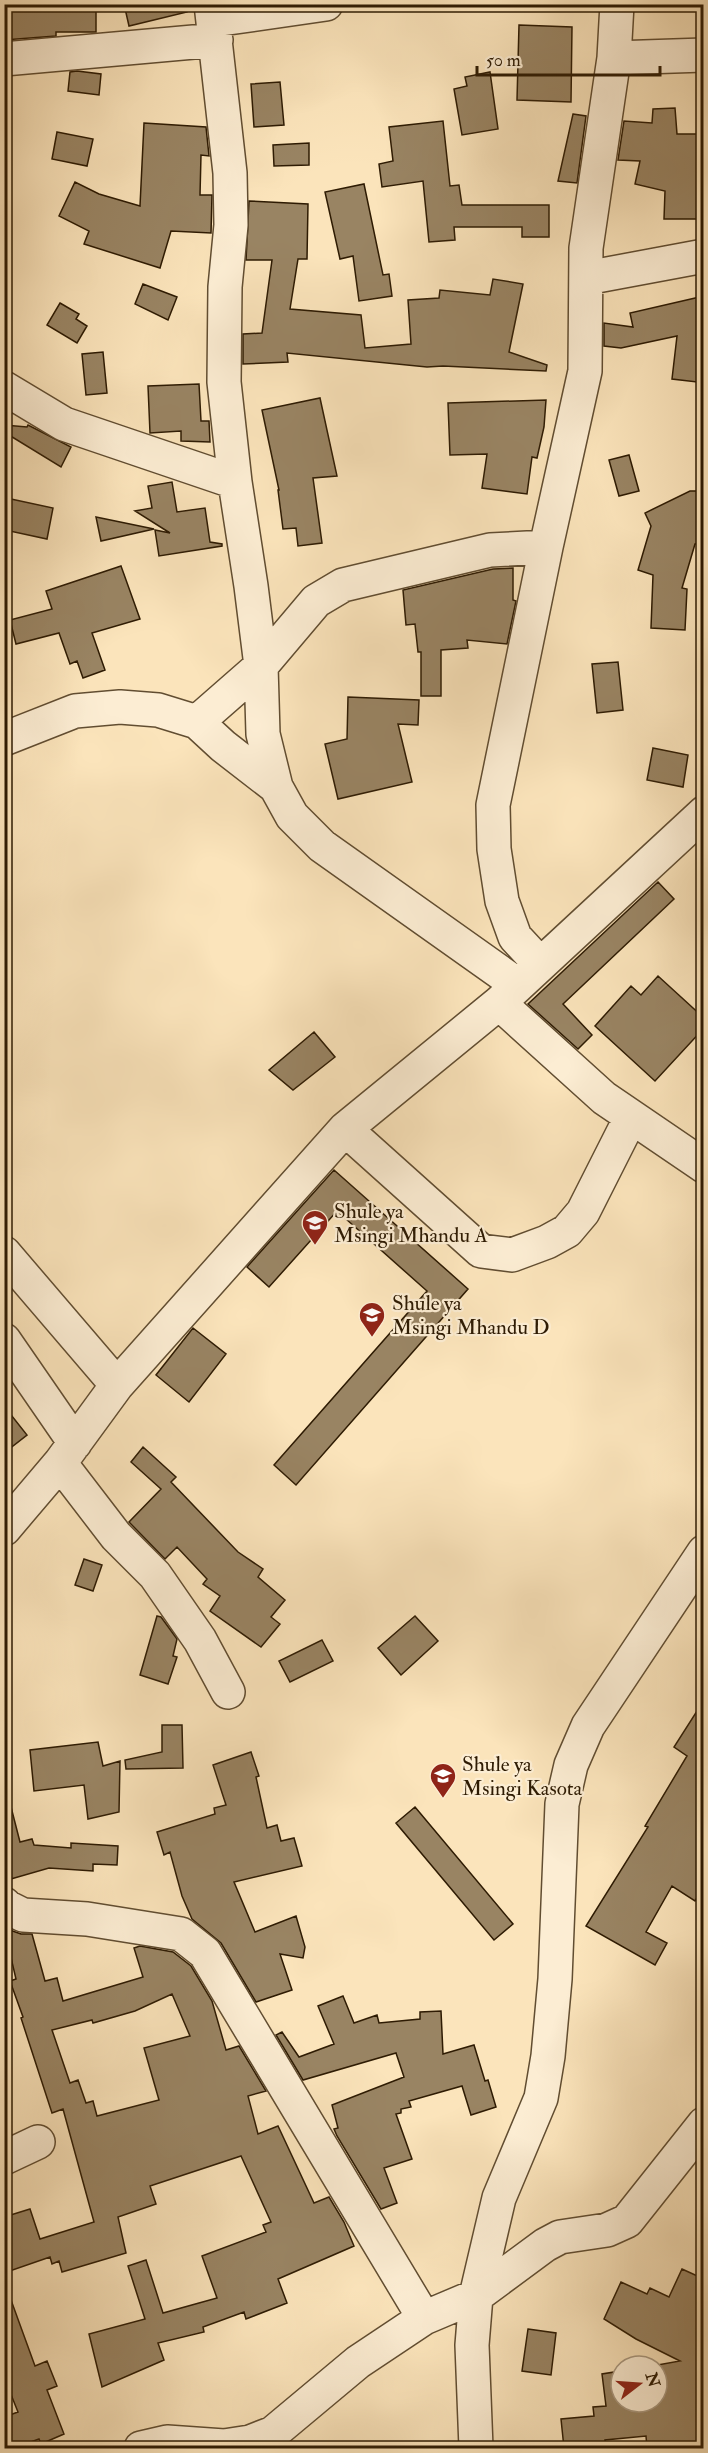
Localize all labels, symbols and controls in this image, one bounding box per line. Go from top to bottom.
scale bar [477,39,660,77]
text: 50 m [486,49,521,72]
place label: Shule ya Msingi Mhandu A [334,1198,488,1249]
school or university icon: Shule ya Msingi Mhandu A [300,1208,330,1246]
place label: Shule ya Msingi Mhandu D [392,1290,550,1341]
school or university icon: Shule ya Msingi Mhandu D [357,1300,387,1338]
place label: Shule ya Msingi Kasota [462,1751,583,1802]
school or university icon: Shule ya Msingi Kasota [428,1761,458,1799]
north arrow [609,2354,669,2414]
text: N [640,2369,664,2390]

